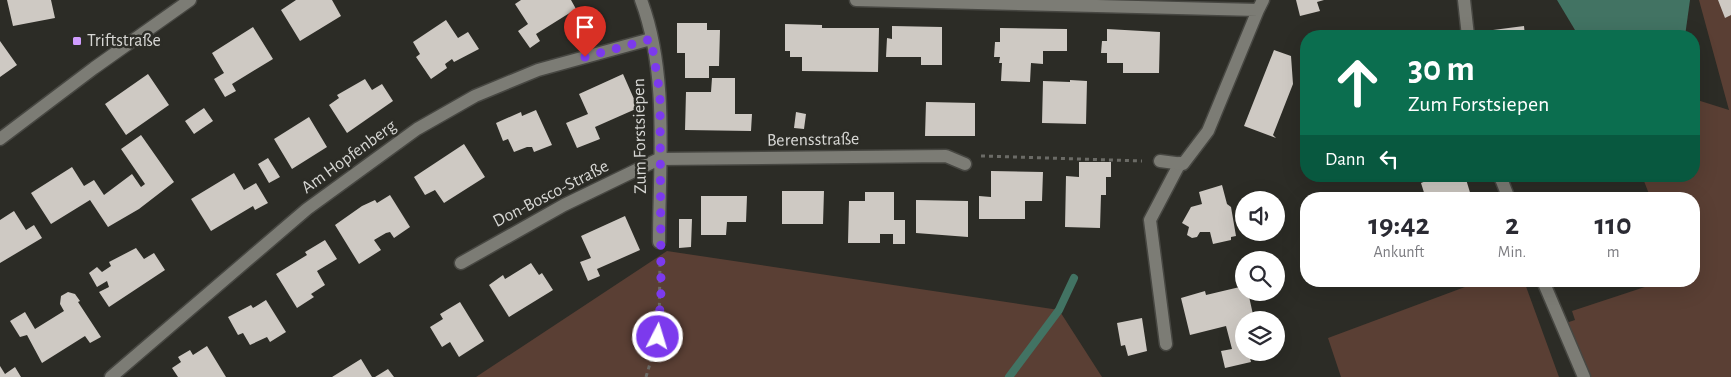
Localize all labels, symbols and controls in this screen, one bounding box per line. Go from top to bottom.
pin [564,6,606,57]
icon: arrive [571,13,599,41]
place label: Triftstraße [87,32,161,50]
marker: Triftstraße [71,35,83,47]
icon: ahead [1325,50,1390,115]
text: 30 m [1408,52,1475,87]
street label: Zum Forstsiepen [630,78,650,194]
text: Zum Forstsiepen [1408,93,1549,115]
street label: Am Hopfenberg [298,117,400,197]
street label: Berensstraße [767,130,859,150]
icon: left [1375,145,1403,173]
text: Dann [1325,150,1365,169]
street label: Don-Bosco-Straße [490,157,612,231]
map controls [1235,191,1285,361]
button: sound [1235,191,1285,241]
text: 19:42 [1368,210,1430,240]
text: 2 [1505,210,1519,240]
text: 110 [1595,210,1632,240]
text: Ankunft [1374,244,1424,260]
text: Min. [1498,244,1526,260]
text: m [1607,244,1620,260]
button: search [1235,251,1285,301]
position arrow [631,310,683,362]
button: layers [1235,311,1285,361]

